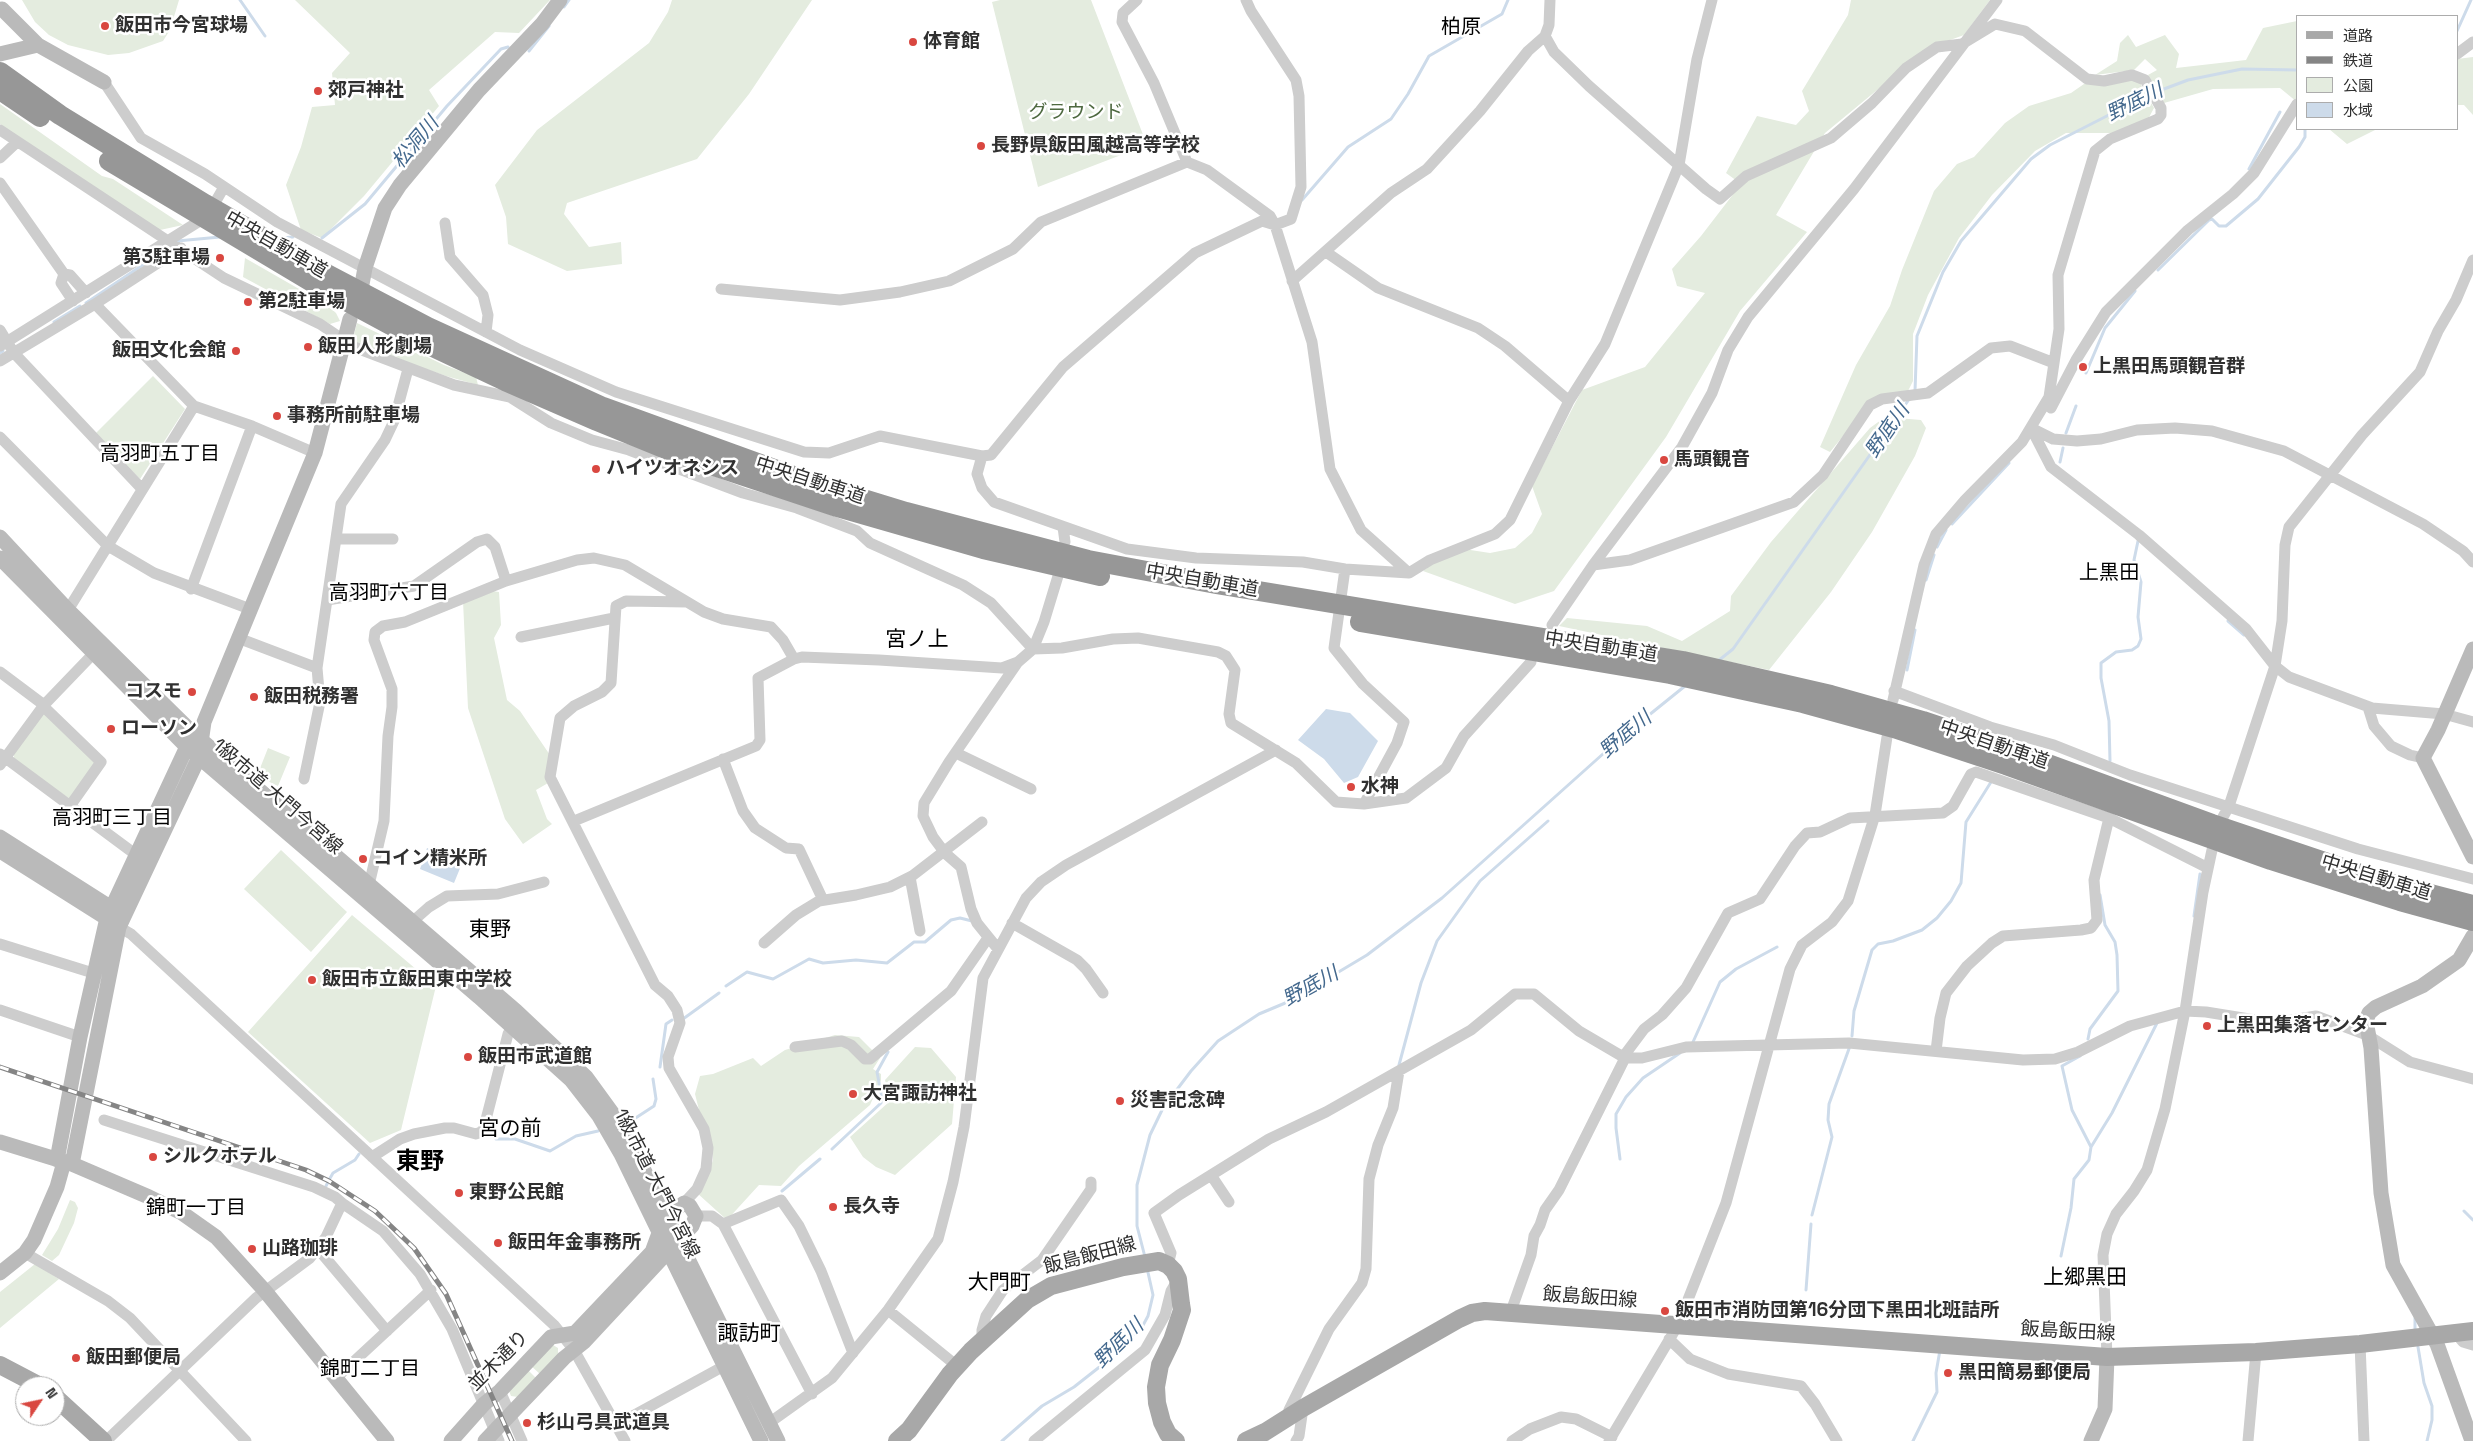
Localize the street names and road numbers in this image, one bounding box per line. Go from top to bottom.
street label: 中央自動車道 [221,207,331,283]
street label: 中央自動車道 [752,453,868,509]
street label: 中央自動車道 [1144,560,1260,602]
street label: 中央自動車道 [1543,627,1659,667]
street label: 中央自動車道 [1936,716,2052,774]
street label: 1級市道 大門今宮線 [207,734,347,860]
street label: 中央自動車道 [2318,850,2434,906]
street label: 1級市道 大門今宮線 [608,1105,704,1263]
street label: 飯島飯田線 [1041,1233,1139,1279]
street label: 飯島飯田線 [1542,1283,1638,1313]
street label: 飯島飯田線 [2020,1318,2116,1346]
street label: 並木通り [464,1326,534,1396]

